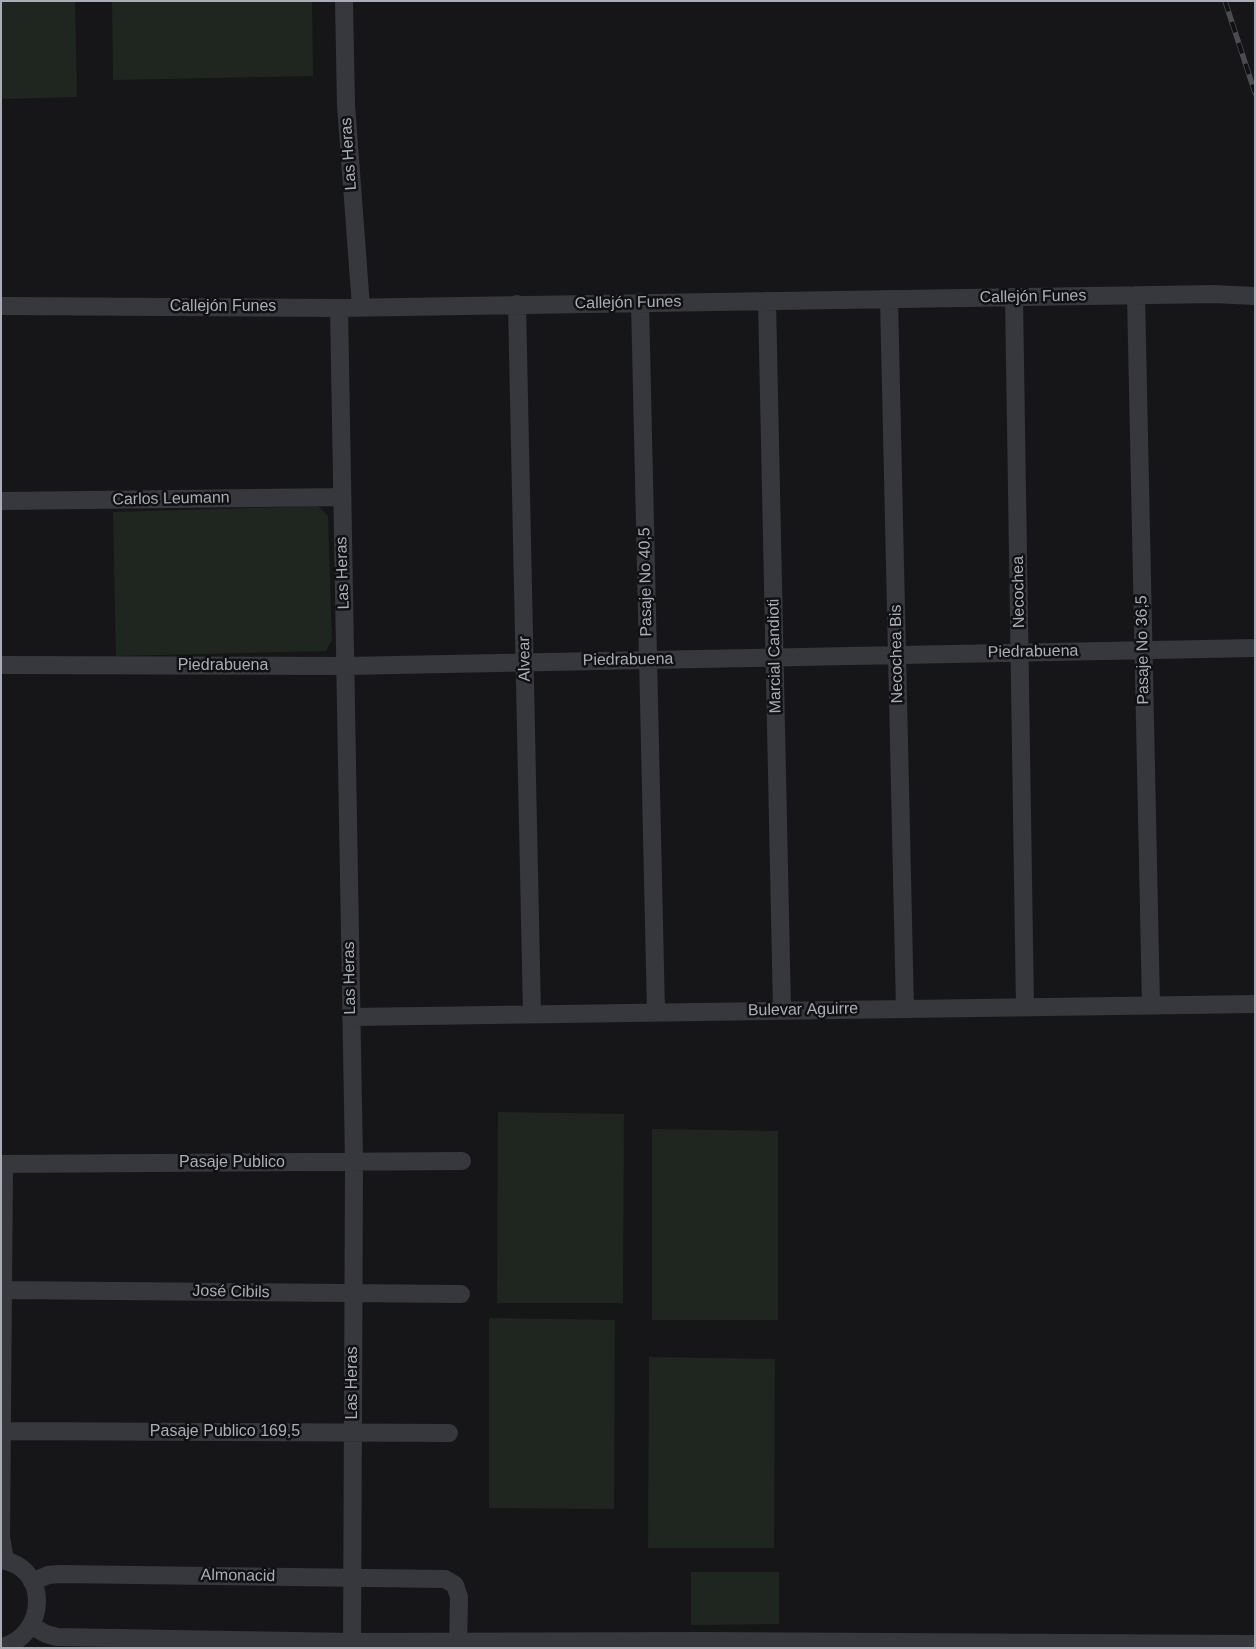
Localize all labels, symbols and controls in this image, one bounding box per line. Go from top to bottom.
street label: Las Heras [337,117,361,191]
street label: Callejón Funes [979,286,1087,308]
street label: Callejón Funes [574,292,682,314]
street label: Callejón Funes [170,297,276,317]
street label: Carlos Leumann [112,488,230,510]
street label: Pasaje No 40,5 [635,527,657,637]
street label: Las Heras [332,536,354,610]
street label: Necochea [1009,556,1029,628]
street label: Pasaje No 36,5 [1132,595,1154,705]
street label: Marcial Candioti [764,598,786,714]
street label: Necochea Bis [887,604,907,704]
street label: Alvear [515,636,535,682]
street label: Piedrabuena [987,642,1079,662]
street label: Piedrabuena [582,650,674,670]
street label: Piedrabuena [178,656,268,676]
street label: Las Heras [340,941,360,1015]
street label: Bulevar Aguirre [748,999,858,1021]
street label: Pasaje Publico [179,1153,285,1173]
street label: José Cibils [192,1282,270,1302]
street label: Las Heras [343,1347,363,1419]
street label: Pasaje Publico 169,5 [150,1422,300,1442]
street label: Almonacid [200,1566,276,1586]

